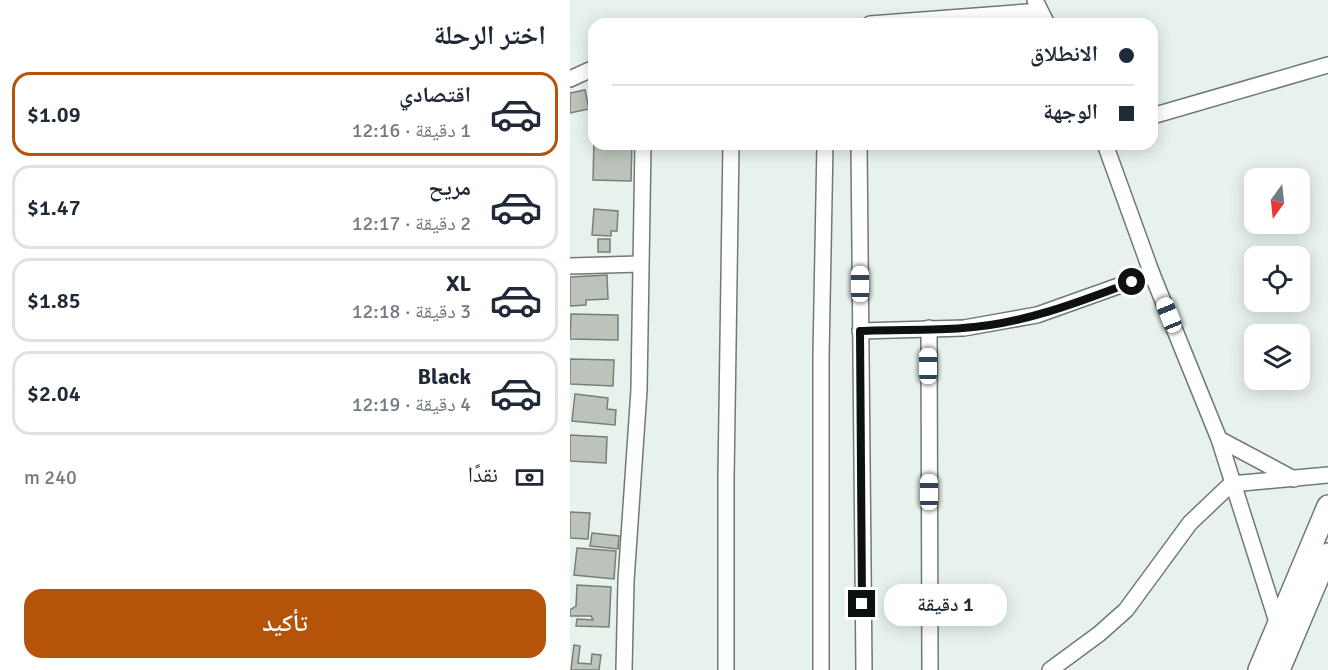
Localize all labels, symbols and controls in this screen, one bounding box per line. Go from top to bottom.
text: اختر الرحلة [434,19,546,52]
text: الانطلاق [1030,40,1098,67]
text: اقتصادي [399,81,471,108]
icon: car [489,87,543,141]
text: الوجهة [1043,98,1098,125]
text: $1.09 [27,101,81,128]
text: 1 دقيقة · 12:16 [352,118,471,143]
north arrow [1244,168,1310,234]
map controls [1244,168,1310,390]
text: مريح [428,174,471,201]
icon: car [489,180,543,234]
text: $1.47 [27,194,81,221]
text: 2 دقيقة · 12:17 [352,211,471,236]
button: locate [1244,246,1310,312]
car [851,266,869,302]
route start [1118,268,1145,295]
text: XL [446,270,471,297]
icon: car [489,273,543,327]
text: $1.85 [27,287,81,314]
car [1154,295,1184,335]
text: 3 دقيقة · 12:18 [352,299,471,324]
button: layers [1244,324,1310,390]
car [919,348,937,384]
text: Black [417,363,471,390]
icon: car [489,366,543,420]
text: $2.04 [27,380,81,407]
text: 4 دقيقة · 12:19 [352,392,471,417]
text: نقدًا [468,461,498,488]
icon: cash [513,461,546,494]
text: 240 m [24,465,77,490]
car [920,474,938,510]
callout: 1 دقيقة [883,583,1006,625]
button: تأكيد [24,589,546,658]
route end [848,590,875,617]
text: 1 دقيقة [917,592,974,617]

